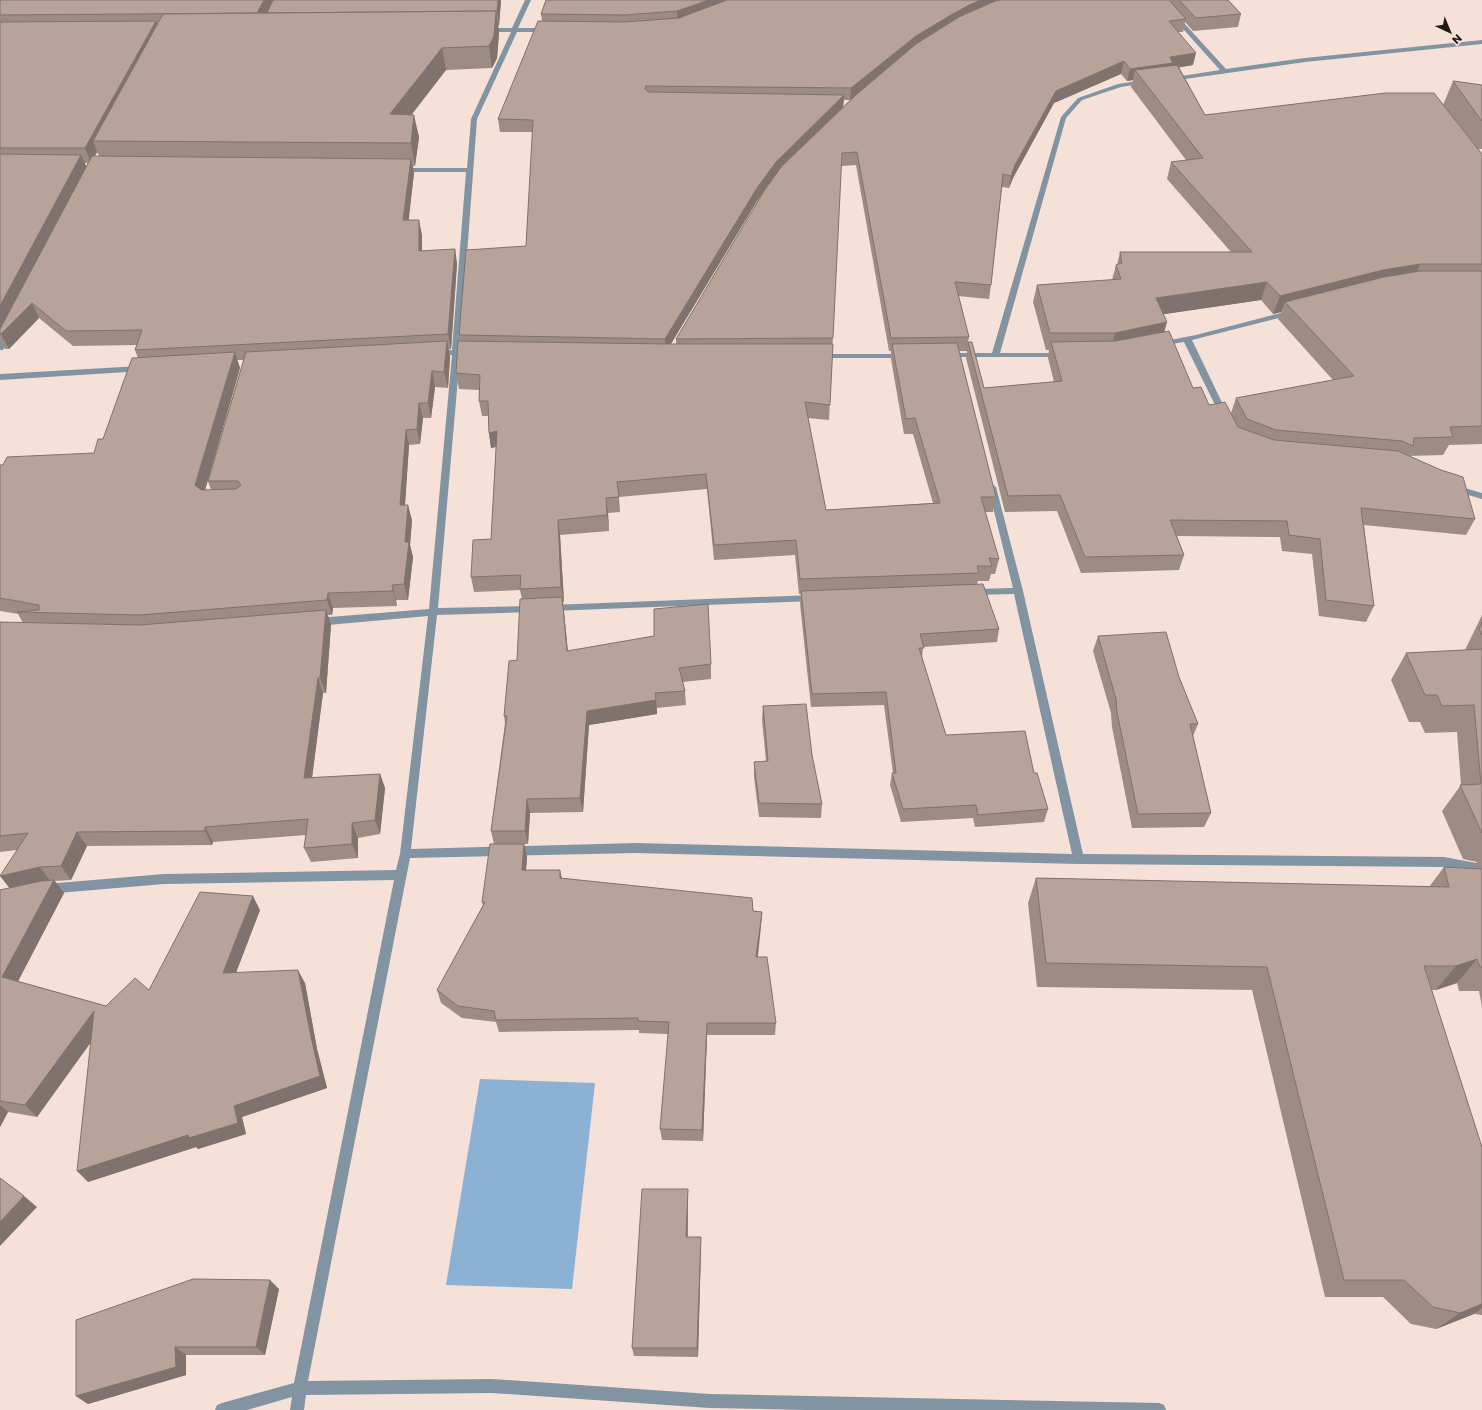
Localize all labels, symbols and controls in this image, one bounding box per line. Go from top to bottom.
north arrow [1430,12,1470,52]
text: N [1448,31,1465,48]

